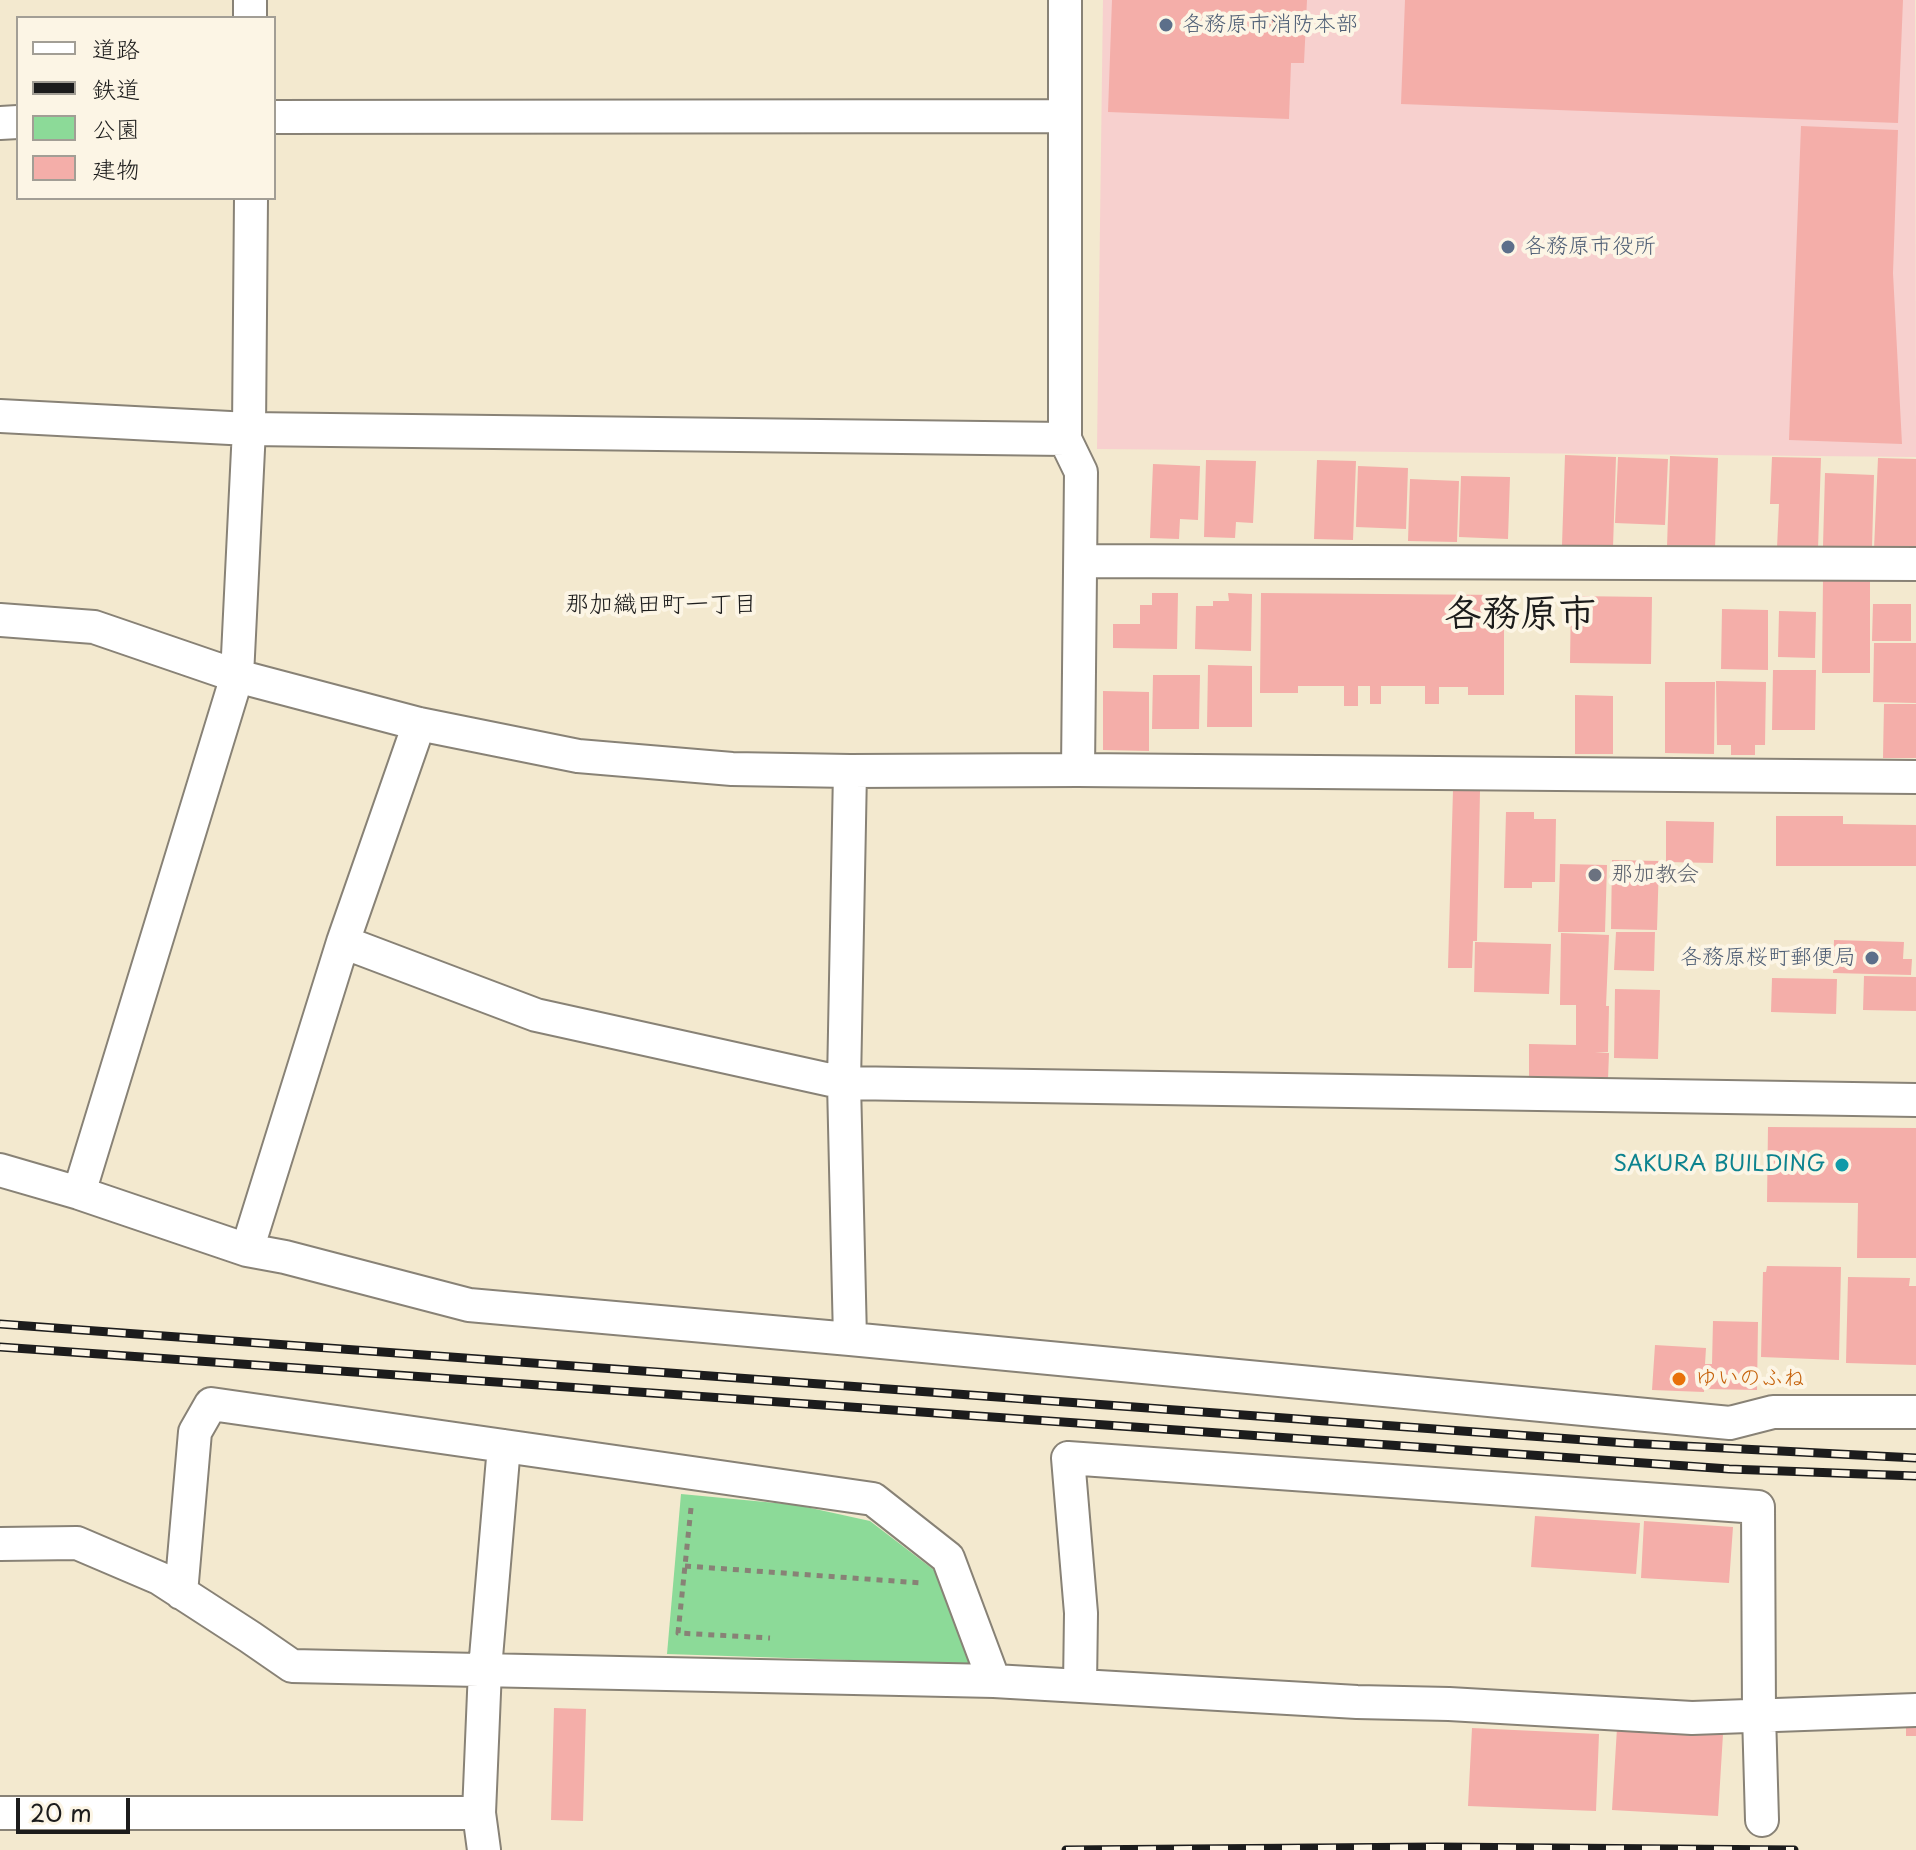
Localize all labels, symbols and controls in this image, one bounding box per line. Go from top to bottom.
place label: 各務原市消防本部 [1182,12,1358,38]
legend [16,16,276,200]
marker: 各務原市消防本部 [1157,16,1175,34]
text: 道路 [92,30,140,66]
text: 鉄道 [92,70,140,106]
text: 公園 [92,110,140,146]
text: 建物 [92,150,140,186]
place label: 各務原市役所 [1524,234,1656,260]
marker: 各務原市役所 [1499,238,1517,256]
district label: 那加織田町一丁目 [565,591,757,619]
district label: 各務原市 [1444,593,1596,639]
place label: 那加教会 [1611,862,1699,888]
marker: 那加教会 [1586,866,1604,884]
place label: 各務原桜町郵便局 [1680,945,1856,971]
marker: 各務原桜町郵便局 [1863,949,1881,967]
place label: SAKURA BUILDING [1613,1152,1826,1178]
marker: SAKURA BUILDING [1833,1156,1851,1174]
place label: ゆいのふね [1695,1366,1805,1392]
marker: ゆいのふね [1670,1370,1688,1388]
scale bar [20,1782,134,1832]
text: 20 m [30,1794,92,1830]

